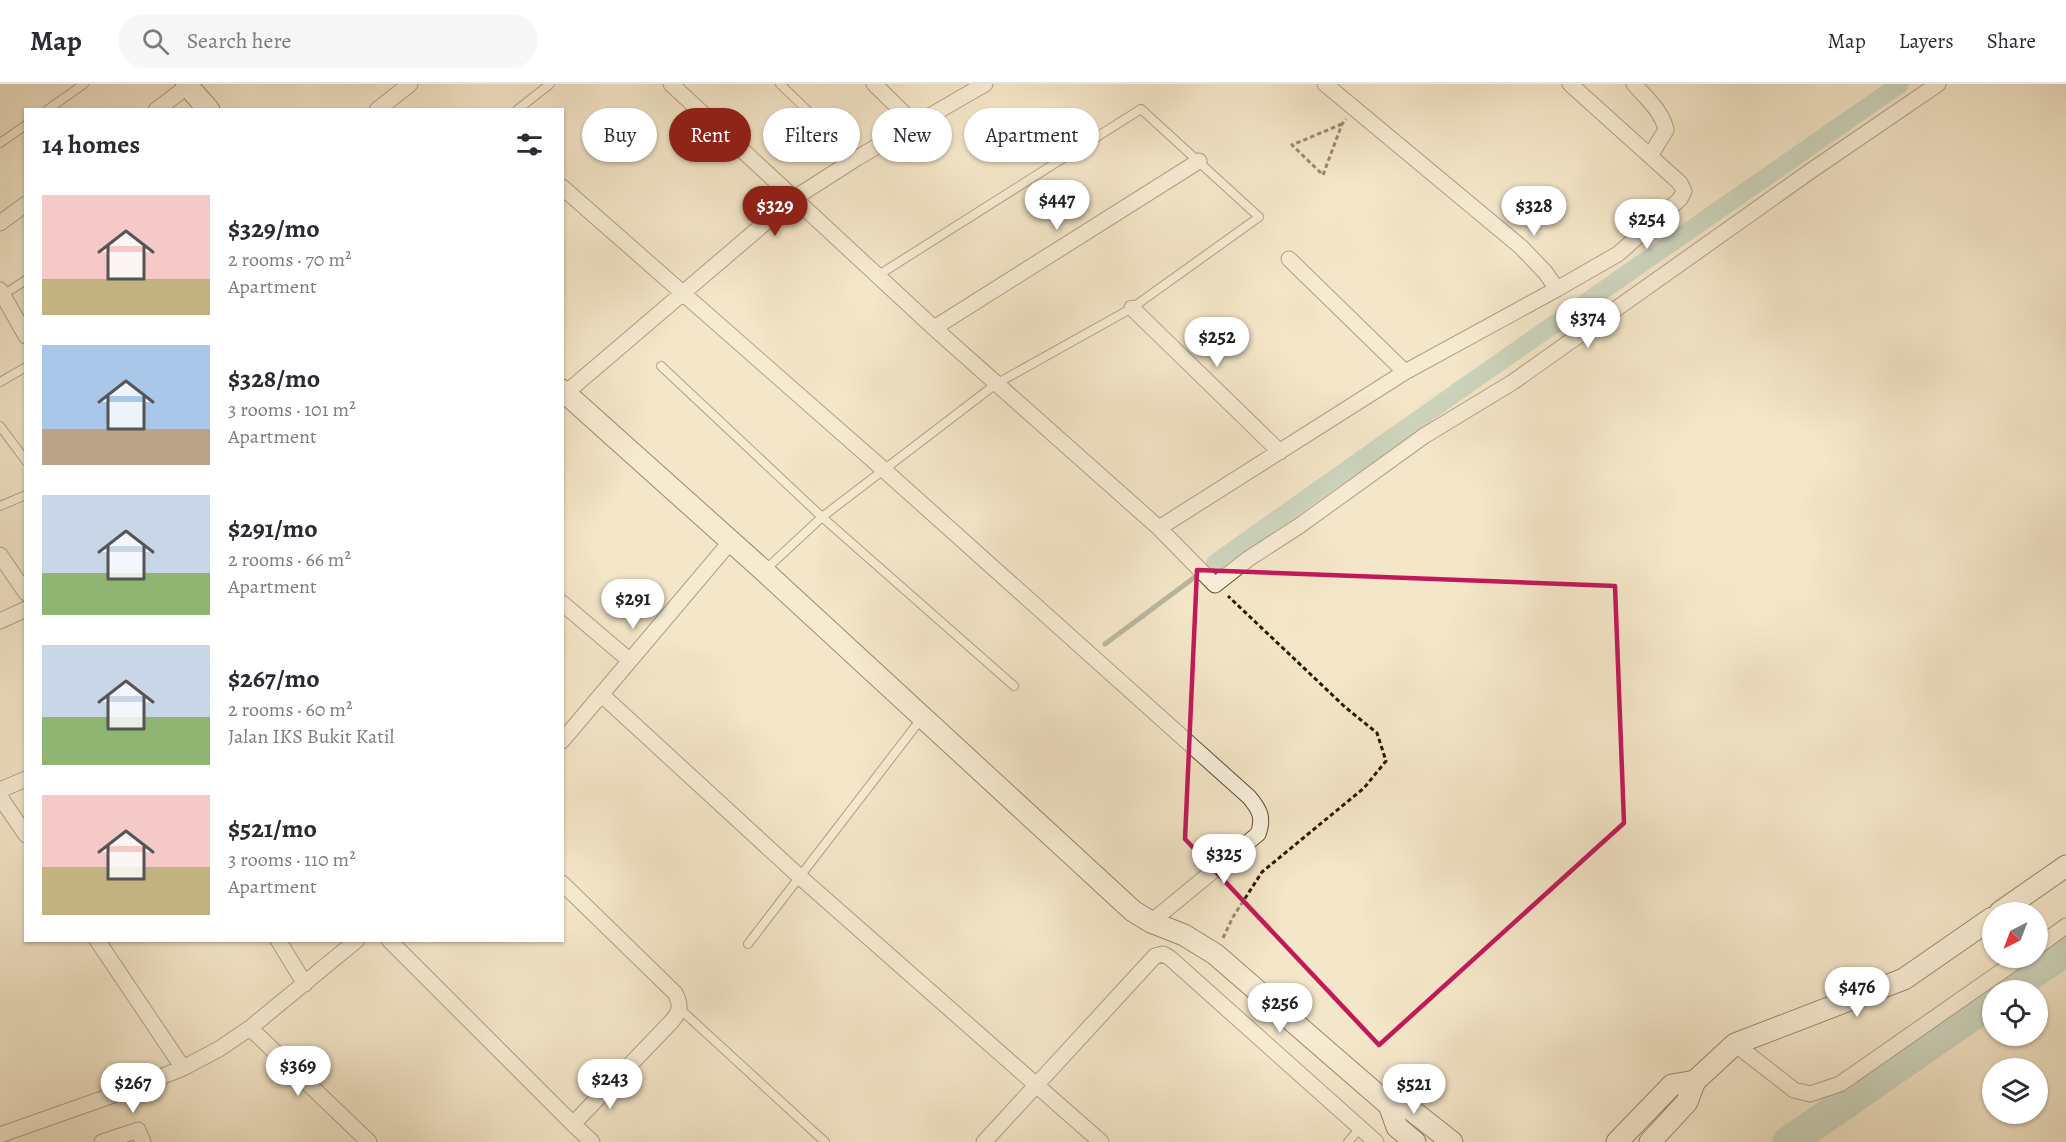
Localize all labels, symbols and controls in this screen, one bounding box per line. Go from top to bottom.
search box [118,14,538,68]
text: Map [30,22,82,60]
icon: search [139,25,172,58]
text: Search here [187,26,291,56]
text: Map [1827,27,1866,55]
text: Layers [1899,27,1954,55]
text: Share [1987,27,2036,55]
chip: Buy [582,108,657,162]
chip: Rent [669,108,751,162]
chip: Filters [763,108,860,162]
chip: New [872,108,952,162]
chip: Apartment [964,108,1099,162]
text: 14 homes [42,127,140,162]
icon: filters [513,128,546,161]
pin: $447 [1021,180,1093,231]
pin: $329 [739,186,811,237]
text: $447 [1039,186,1075,213]
pin: $328 [1498,186,1570,237]
text: $329 [757,192,793,219]
text: $328 [1515,192,1553,219]
pin: $254 [1611,199,1683,250]
text: $254 [1629,205,1665,232]
text: $329/mo [228,211,320,246]
icon: home [90,219,162,291]
text: 2 rooms · 70 m² [228,246,352,273]
text: Apartment [228,273,317,300]
pin: $374 [1552,298,1624,349]
text: $374 [1570,304,1606,331]
pin: $252 [1181,317,1253,368]
text: $252 [1198,323,1236,350]
text: $328/mo [228,361,320,396]
icon: home [90,369,162,441]
text: 3 rooms · 101 m² [228,396,356,423]
text: Apartment [228,423,317,450]
text: $291/mo [228,511,318,546]
icon: home [90,519,162,591]
text: 2 rooms · 66 m² [228,546,351,573]
text: Apartment [228,573,317,600]
pin: $291 [597,579,669,630]
text: $291 [615,585,651,612]
text: $267/mo [228,661,320,696]
icon: home [90,669,162,741]
text: 2 rooms · 60 m² [228,696,352,723]
text: Jalan IKS Bukit Katil [228,723,394,750]
text: $521/mo [228,811,317,846]
icon: home [90,819,162,891]
pin: $325 [1188,834,1260,885]
text: $325 [1206,840,1242,867]
text: 3 rooms · 110 m² [228,846,356,873]
text: Apartment [228,873,317,900]
north arrow [1982,902,2048,968]
map controls [1982,902,2048,1124]
pin: $476 [1821,967,1893,1018]
text: $476 [1839,973,1875,1000]
button: locate [1982,980,2048,1046]
pin: $256 [1244,983,1316,1034]
text: $256 [1262,989,1298,1016]
pin: $369 [262,1046,334,1097]
text: $369 [280,1052,316,1079]
button: layers [1982,1058,2048,1124]
pin: $243 [574,1059,646,1110]
pin: $267 [97,1063,169,1114]
pin: $521 [1378,1064,1450,1115]
text: $243 [592,1065,628,1092]
text: $267 [115,1069,151,1096]
text: $521 [1397,1070,1431,1097]

